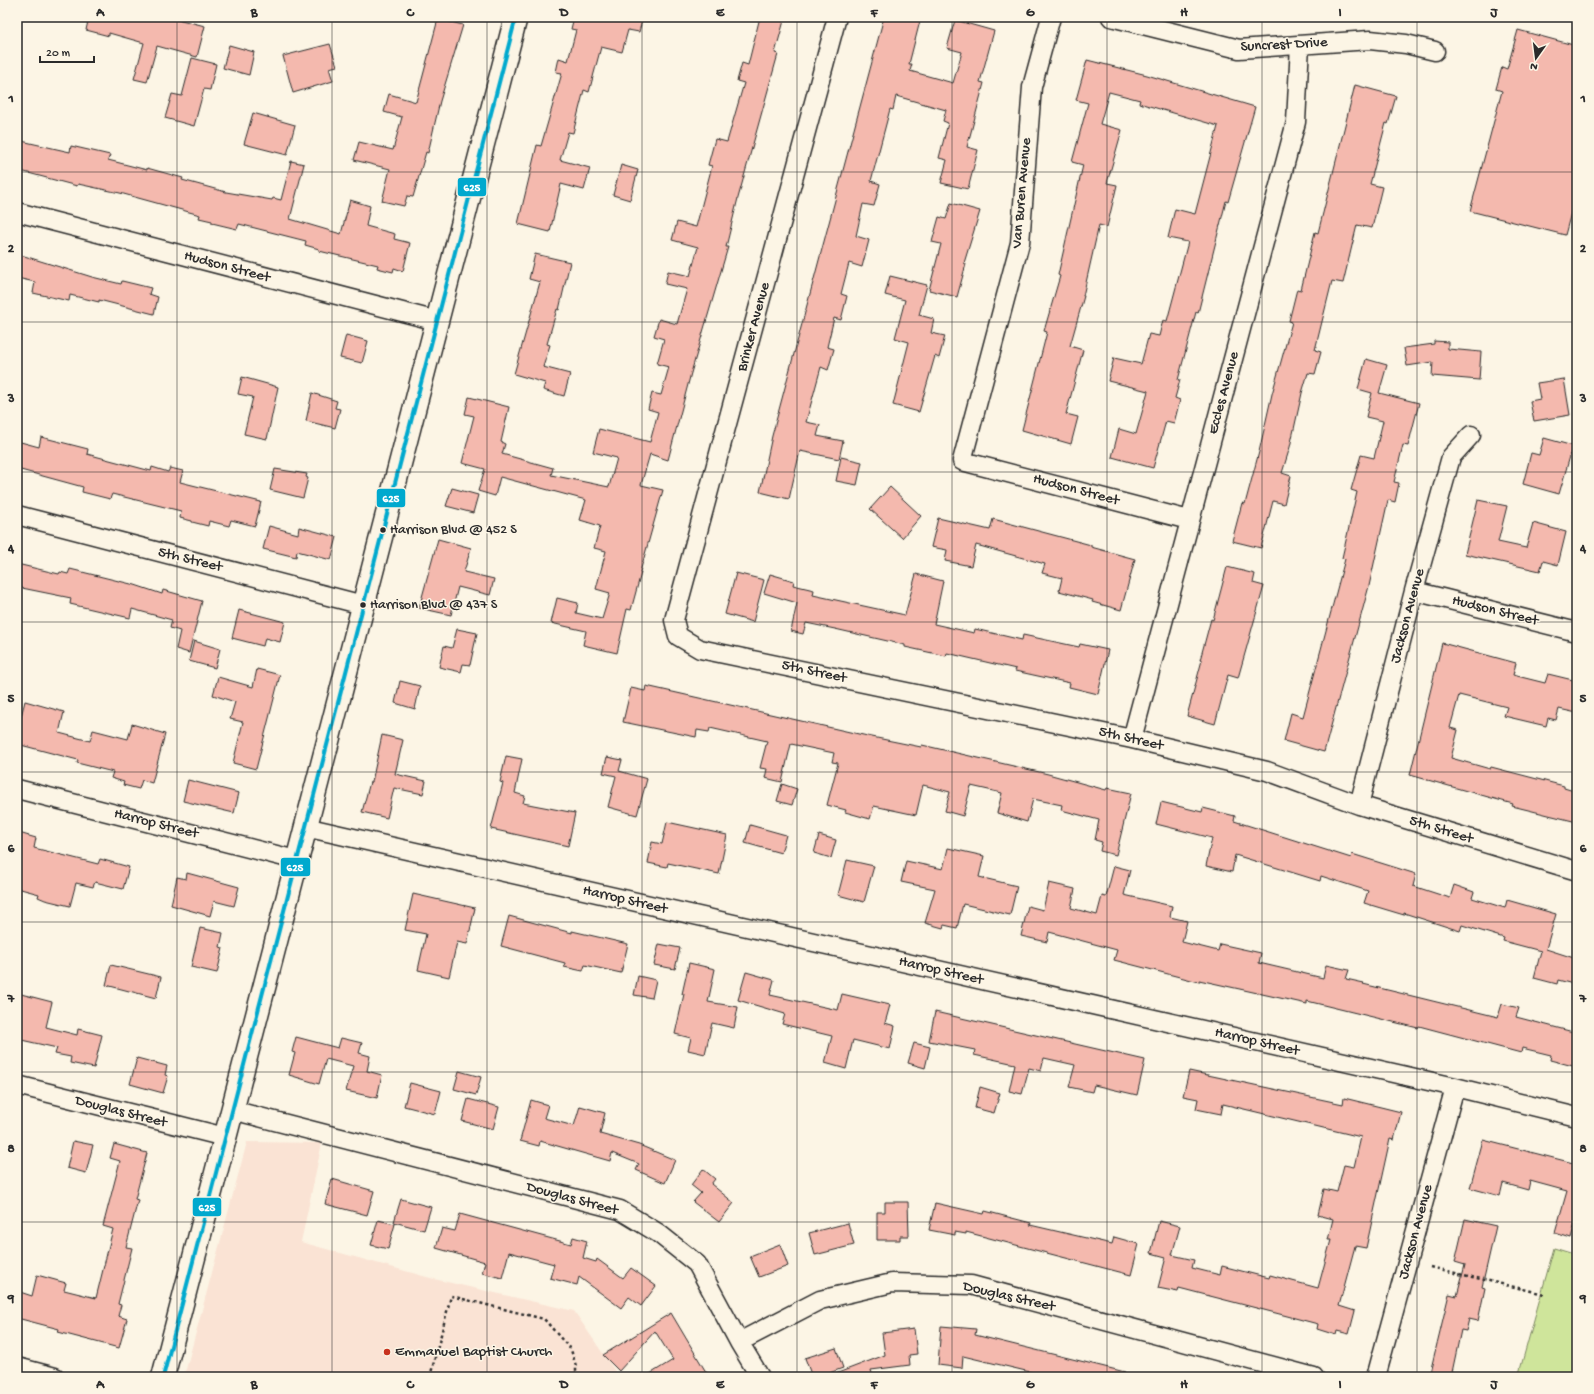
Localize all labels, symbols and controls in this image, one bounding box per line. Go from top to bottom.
text: A [95,6,105,21]
text: B [250,6,259,21]
text: C [405,6,415,21]
text: D [559,6,569,21]
text: E [716,6,725,21]
text: F [870,6,879,21]
text: G [1026,6,1035,21]
text: H [1180,6,1188,21]
text: I [1338,6,1342,21]
text: J [1490,6,1499,21]
street label: Suncrest Drive [1240,34,1328,56]
scale bar [40,38,94,64]
north arrow [1516,38,1556,78]
text: 20 m [46,47,71,61]
text: N [1529,59,1539,72]
text: 1 [7,92,14,107]
text: 1 [1579,92,1586,107]
street label: Van Buren Avenue [1008,137,1036,250]
line badge: 625 [457,177,487,197]
text: 625 [464,183,481,195]
text: 2 [8,242,15,257]
text: 2 [1580,242,1587,257]
street label: Hudson Street [182,247,274,288]
street label: Brinker Avenue [733,280,775,375]
street label: Eccles Avenue [1204,349,1244,436]
text: 3 [7,392,15,407]
text: 3 [1579,392,1587,407]
street label: Hudson Street [1031,470,1123,511]
line badge: 625 [376,488,406,508]
text: 625 [383,494,400,506]
place label: Harrison Blvd @ 452 S [390,522,517,539]
marker: Harrison Blvd @ 452 S [378,525,388,535]
text: 4 [7,542,15,557]
text: 4 [1579,542,1587,557]
street label: 5th Street [156,543,226,577]
street label: Jackson Avenue [1387,566,1429,665]
street label: Hudson Street [1450,592,1542,631]
place label: Harrison Blvd @ 437 S [370,597,498,614]
marker: Harrison Blvd @ 437 S [358,600,368,610]
street label: 5th Street [780,656,850,688]
text: 5 [8,692,15,707]
text: 5 [1580,692,1587,707]
street label: 5th Street [1097,723,1167,756]
street label: Harrop Street [112,805,202,844]
street label: 5th Street [1407,812,1477,849]
text: 6 [8,842,15,857]
text: 6 [1580,842,1587,857]
line badge: 625 [280,857,311,877]
text: 625 [287,863,304,875]
street label: Harrop Street [581,882,671,919]
street label: Harrop Street [897,953,987,990]
text: 7 [7,992,16,1007]
text: 7 [1579,992,1588,1007]
street label: Harrop Street [1213,1024,1303,1061]
street label: Douglas Street [72,1092,171,1133]
text: 8 [7,1142,15,1157]
text: 8 [1579,1142,1587,1157]
street label: Douglas Street [523,1178,621,1220]
street label: Jackson Avenue [1395,1182,1437,1281]
line badge: 625 [192,1197,222,1217]
text: 625 [199,1203,216,1215]
street label: Douglas Street [960,1277,1059,1317]
text: 9 [7,1292,15,1307]
text: 9 [1579,1292,1587,1307]
place label: Emmanuel Baptist Church [395,1343,552,1361]
marker: Emmanuel Baptist Church [382,1347,392,1357]
text: A [95,1378,105,1393]
text: B [250,1378,259,1393]
text: C [405,1378,415,1393]
text: D [559,1378,569,1393]
text: E [716,1378,725,1393]
text: F [870,1378,879,1393]
text: G [1026,1378,1035,1393]
text: H [1180,1378,1188,1393]
text: I [1338,1378,1342,1393]
text: J [1490,1378,1499,1393]

